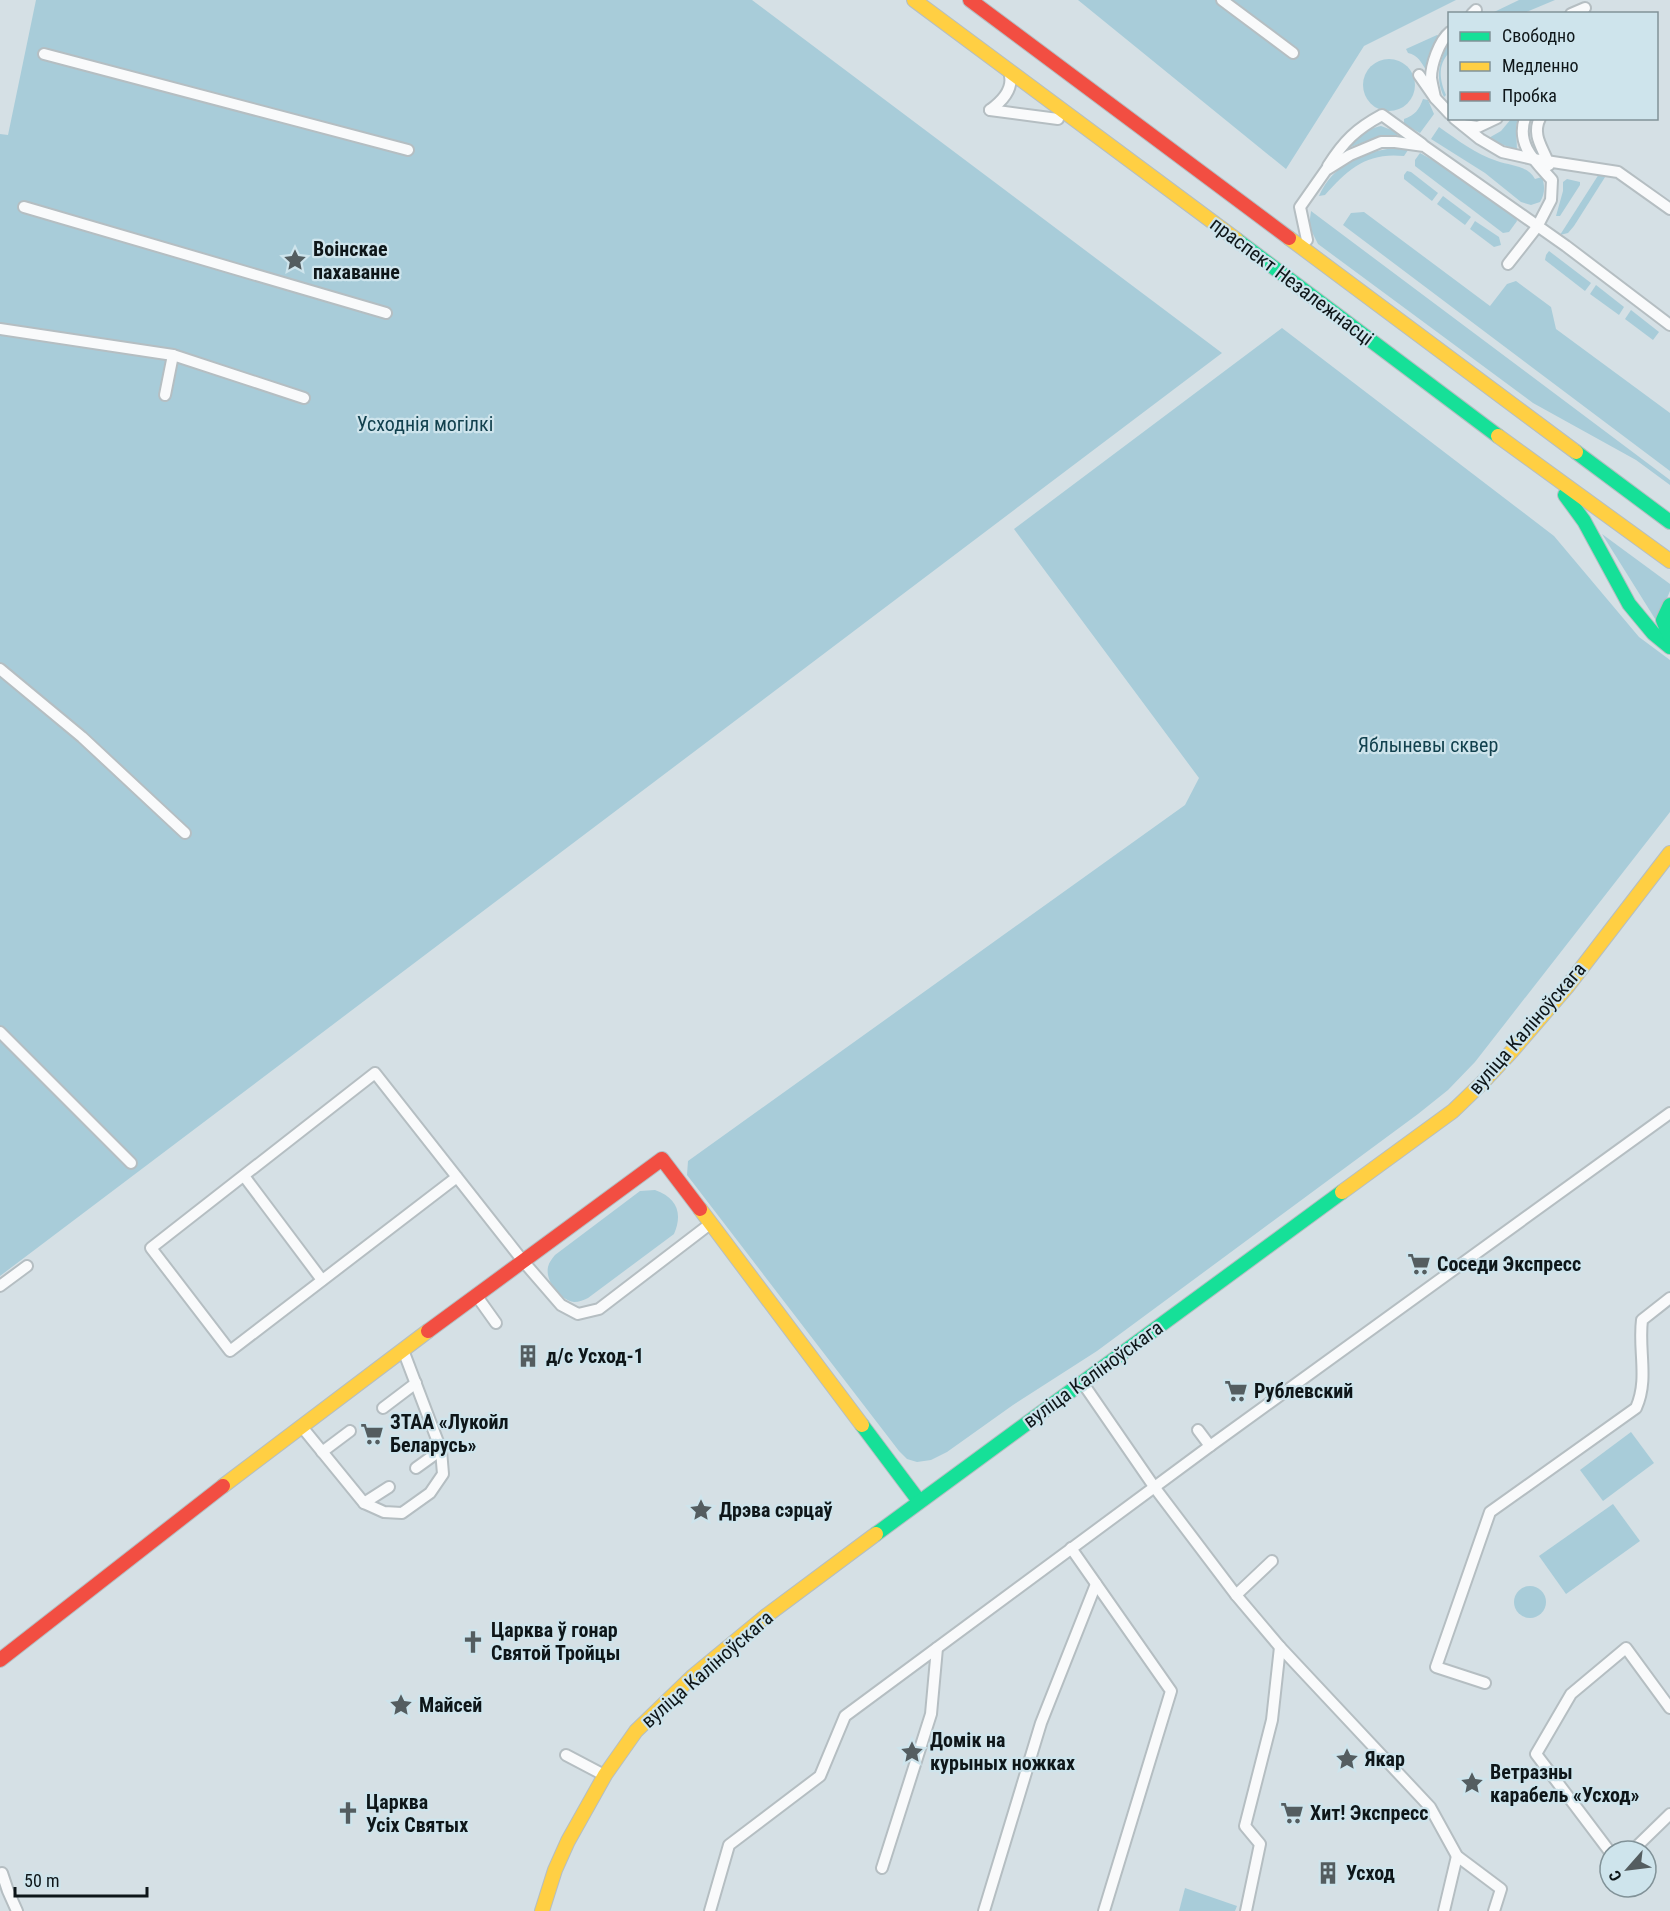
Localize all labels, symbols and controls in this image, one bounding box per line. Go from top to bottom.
legend [1448,12,1658,120]
text: Свободно [1502,25,1575,46]
text: Медленно [1502,55,1579,76]
text: Пробка [1502,85,1557,106]
street label: праспект Незалежнасці [1206,212,1378,350]
place label: Воінскае пахаванне [313,237,400,284]
place icon: Воінскае пахаванне [282,247,308,273]
park label: Усходнія могілкі [357,412,493,436]
park label: Яблыневы сквер [1358,733,1498,757]
street label: вуліца Каліноўскага [1463,957,1591,1099]
supermarket icon: Соседи Экспресс [1406,1251,1432,1277]
place label: Соседи Экспресс [1437,1252,1581,1276]
street label: вуліца Каліноўскага [1019,1315,1167,1433]
building icon: д/с Усход-1 [515,1343,541,1369]
place label: д/с Усход-1 [546,1344,644,1368]
supermarket icon: Рублевский [1223,1378,1249,1404]
place label: Рублевский [1254,1379,1353,1403]
place label: ЗТАА «Лукойл Беларусь» [390,1410,509,1457]
supermarket icon: ЗТАА «Лукойл Беларусь» [359,1421,385,1447]
place icon: Дрэва сэрцаў [688,1497,714,1523]
place label: Дрэва сэрцаў [719,1498,832,1522]
street label: вуліца Каліноўскага [636,1605,778,1733]
place label: Царква ў гонар Святой Тройцы [491,1618,620,1665]
church icon: Царква ў гонар Святой Тройцы [460,1629,486,1655]
place icon: Майсей [388,1692,414,1718]
place label: Майсей [419,1693,482,1717]
place label: Домік на курыных ножках [930,1728,1075,1775]
place icon: Домік на курыных ножках [899,1739,925,1765]
place icon: Якар [1334,1746,1360,1772]
place label: Якар [1364,1747,1405,1771]
place label: Ветразны карабель «Усход» [1490,1760,1640,1807]
place icon: Ветразны карабель «Усход» [1459,1770,1485,1796]
place label: Царква Усіх Святых [366,1790,468,1837]
church icon: Царква Усіх Святых [335,1800,361,1826]
supermarket icon: Хит! Экспресс [1279,1800,1305,1826]
place label: Хит! Экспресс [1310,1801,1428,1825]
north arrow [1598,1839,1658,1899]
scale bar [15,1860,147,1898]
building icon: Усход [1315,1860,1341,1886]
place label: Усход [1346,1861,1395,1885]
text: С [1605,1867,1626,1884]
text: 50 m [24,1870,59,1891]

